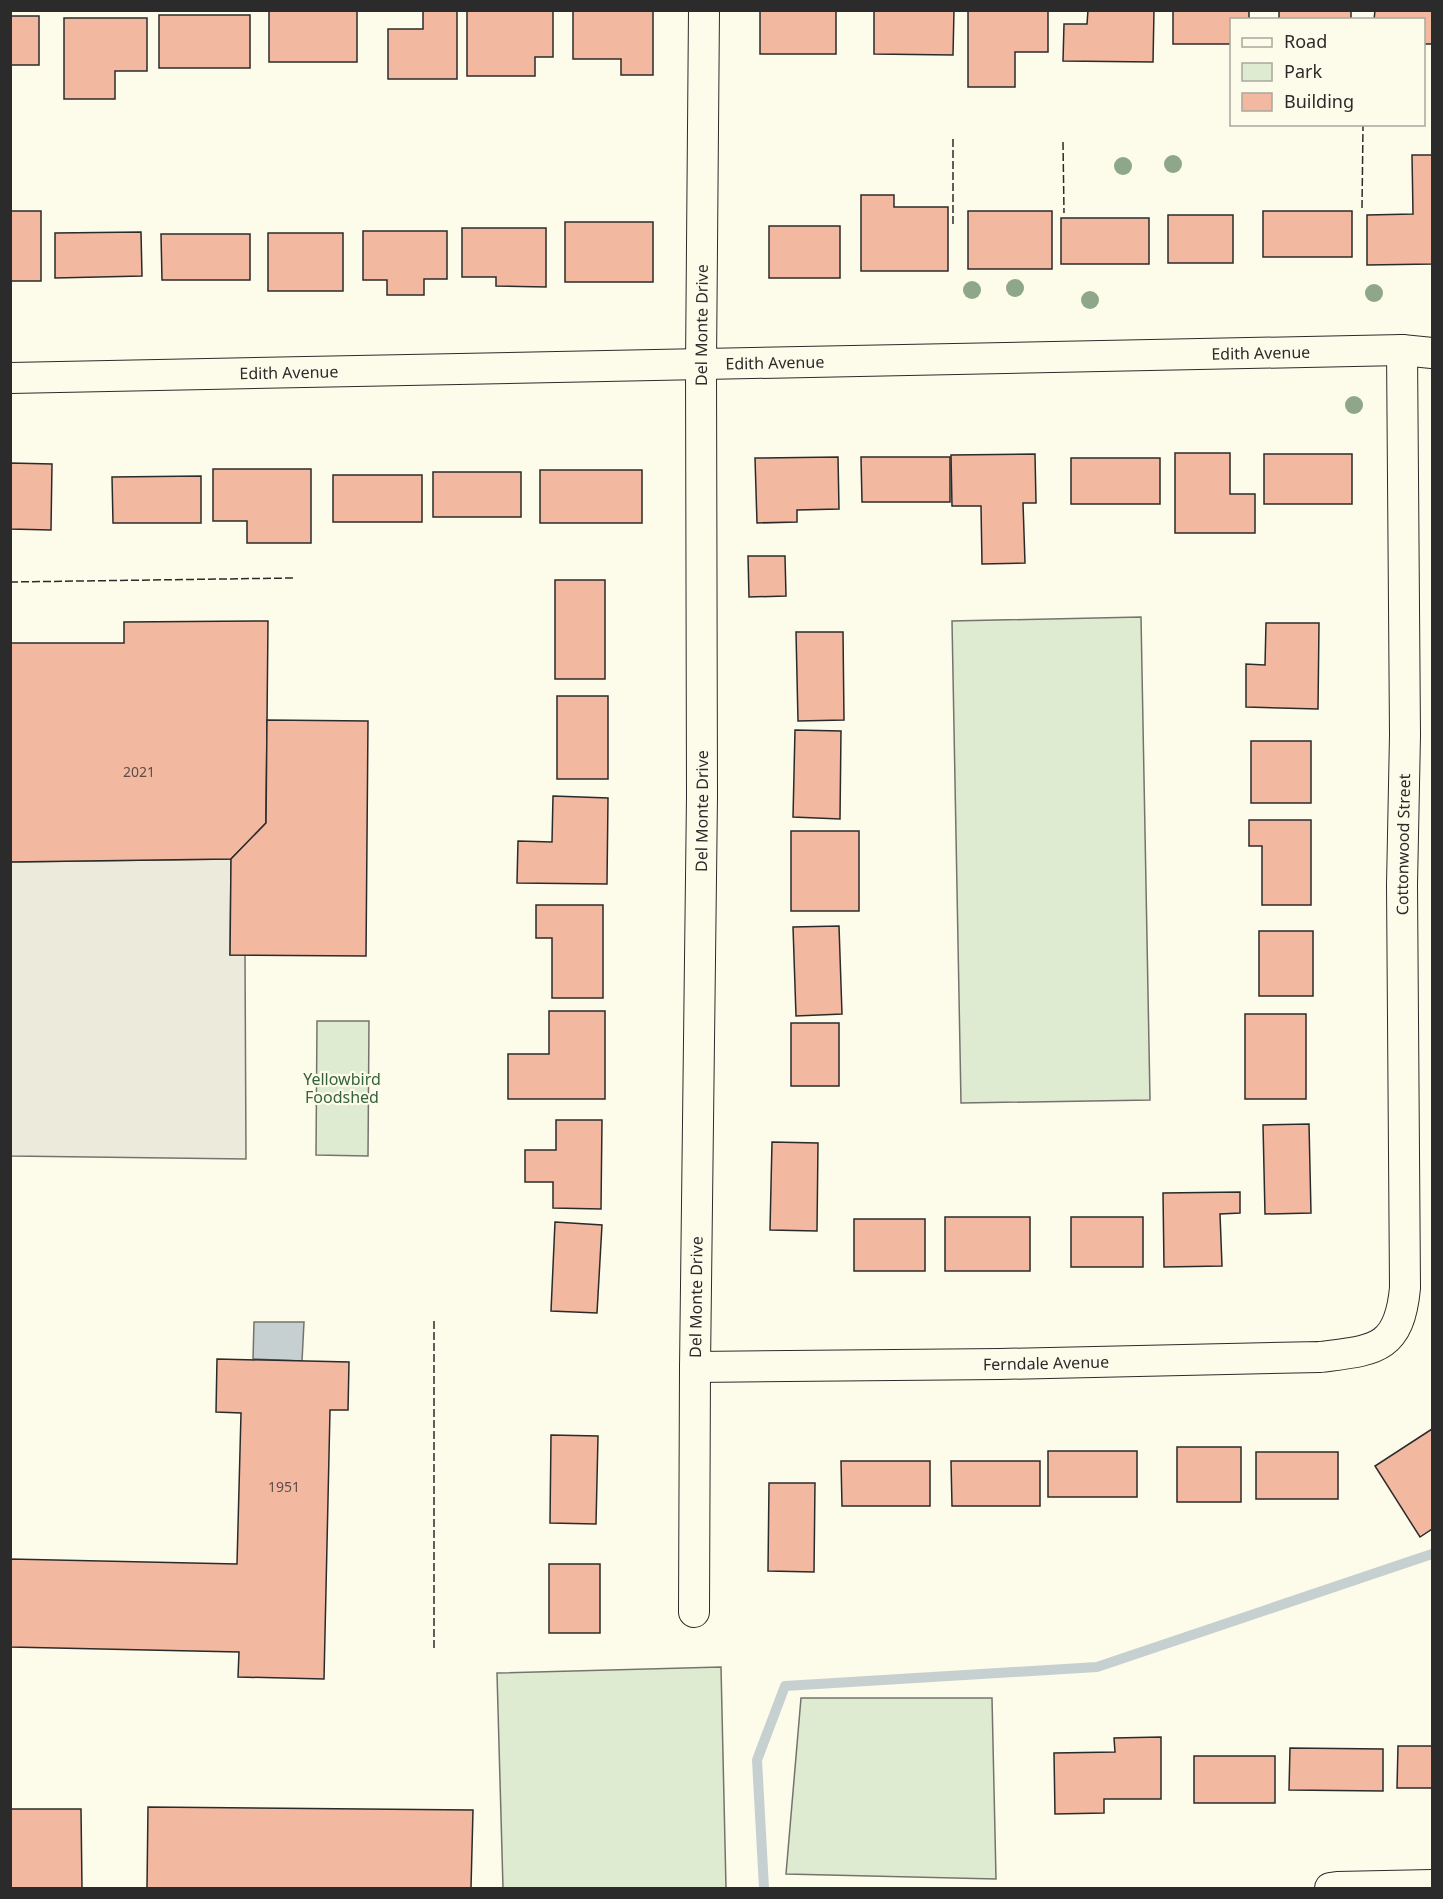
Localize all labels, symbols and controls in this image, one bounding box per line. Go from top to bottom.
legend [1230,18,1425,126]
text: Road [1284,29,1327,53]
text: Park [1284,59,1322,83]
text: Building [1284,89,1354,113]
street label: Del Monte Drive [690,264,713,386]
street label: Edith Avenue [1211,341,1310,365]
street label: Edith Avenue [725,351,825,375]
street label: Edith Avenue [239,360,339,384]
street label: Del Monte Drive [690,750,713,872]
house number: 2021 [123,762,155,781]
street label: Cottonwood Street [1391,773,1415,915]
park label: Yellowbird Foodshed [303,1068,381,1108]
street label: Del Monte Drive [684,1236,708,1358]
street label: Ferndale Avenue [983,1351,1109,1375]
house number: 1951 [268,1477,300,1496]

